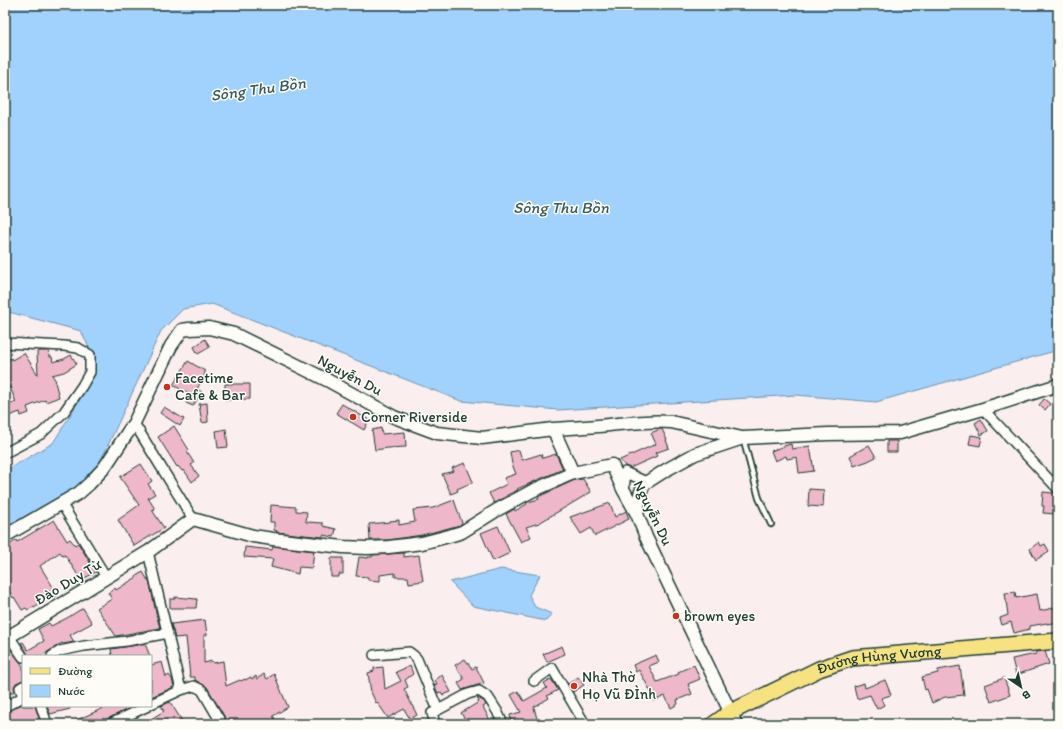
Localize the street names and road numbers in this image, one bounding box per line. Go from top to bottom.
street label: Nguyễn Du [315,351,385,399]
street label: Nguyễn Du [629,477,677,549]
street label: Đào Duy Từ [31,555,105,609]
street label: Đường Hùng Vương [814,642,942,678]

